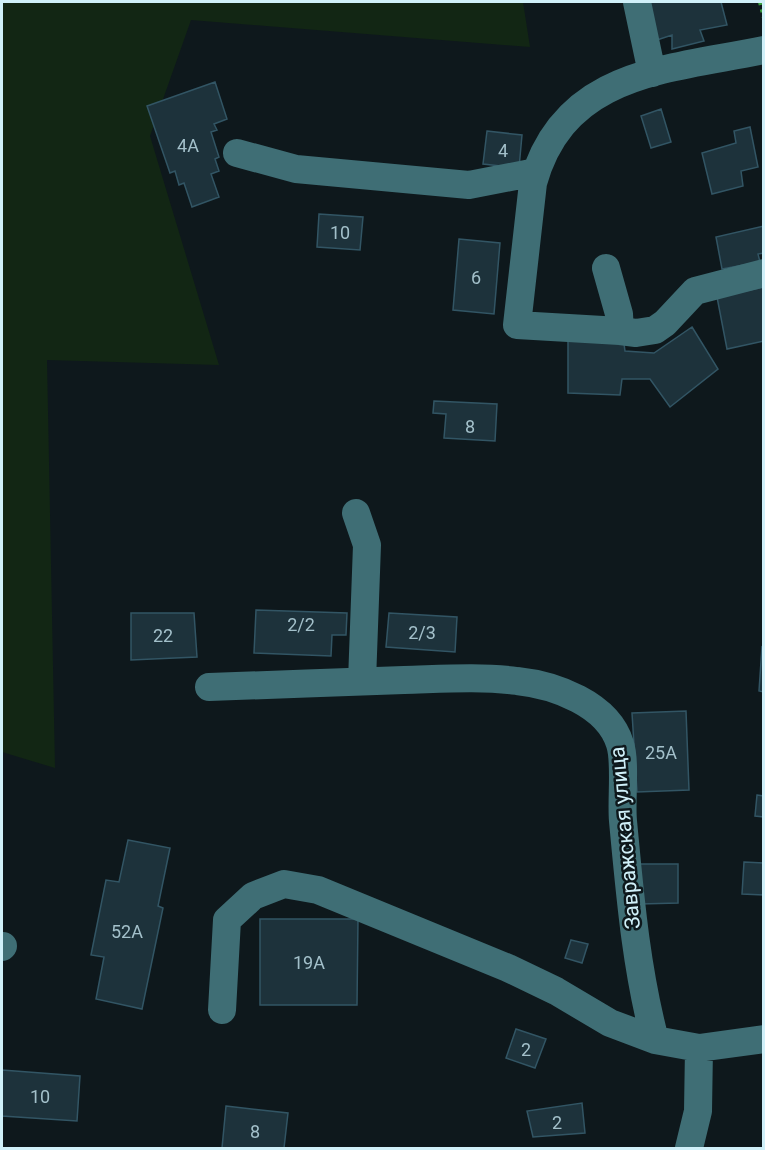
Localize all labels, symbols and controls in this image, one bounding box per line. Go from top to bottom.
house number: 4А [177,135,199,156]
house number: 4 [498,140,508,161]
house number: 10 [330,222,350,243]
house number: 6 [471,267,481,288]
house number: 8 [465,416,475,437]
house number: 2/2 [287,614,315,635]
house number: 2/3 [408,622,436,643]
house number: 22 [153,625,173,646]
house number: 25А [645,742,677,763]
street label: Завражская улица [605,746,645,930]
house number: 52А [111,921,143,942]
house number: 19А [293,952,325,973]
house number: 2 [521,1039,531,1060]
house number: 10 [30,1086,50,1107]
house number: 2 [552,1112,562,1133]
house number: 8 [250,1121,260,1142]

